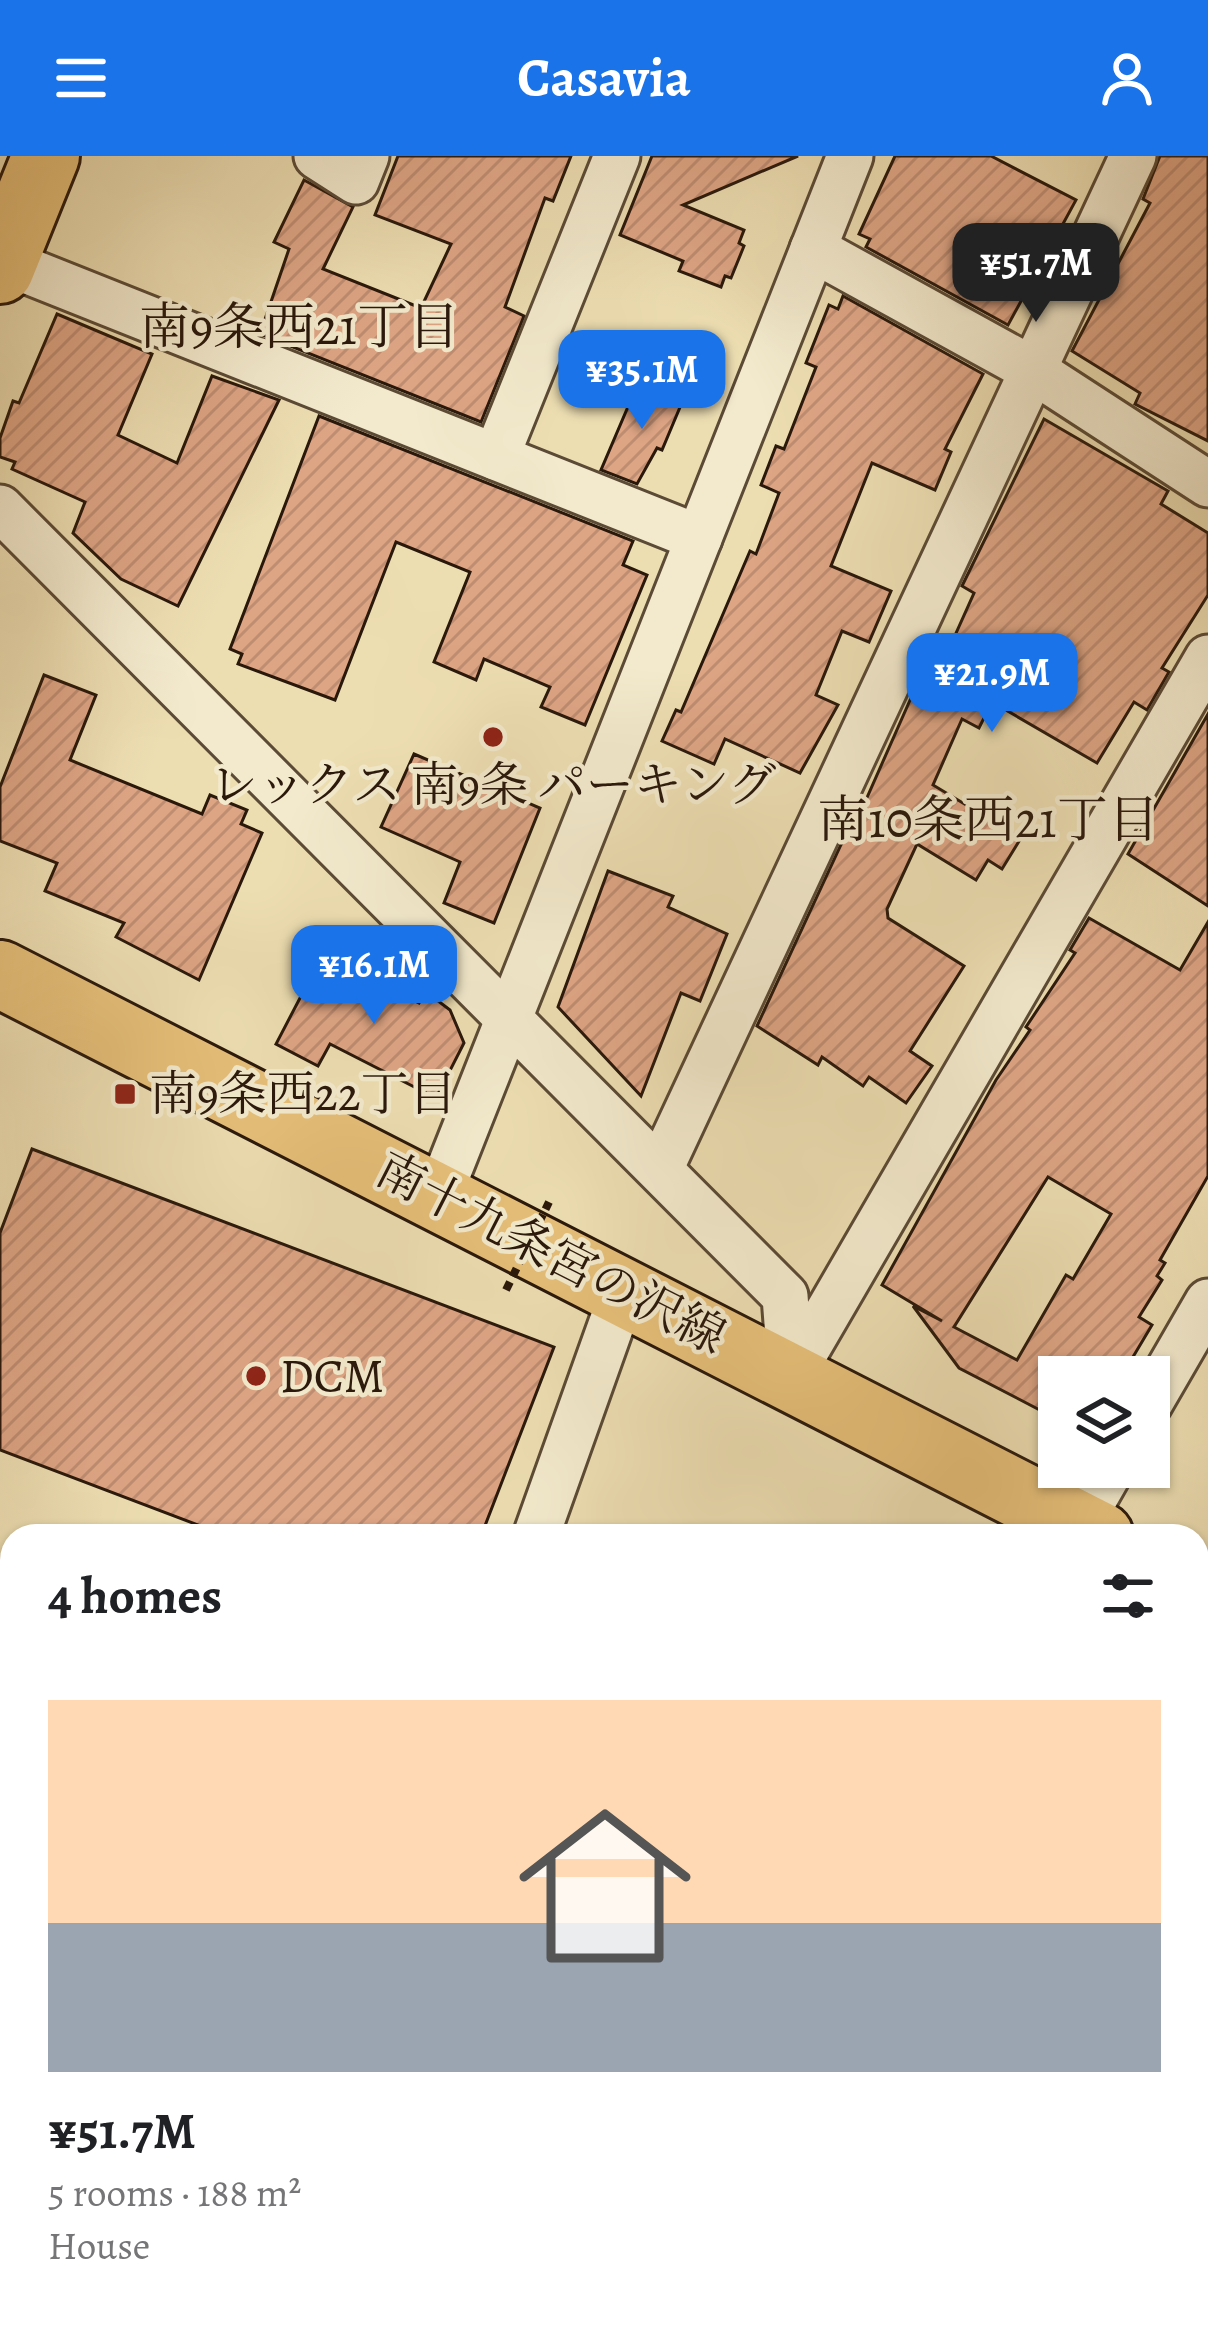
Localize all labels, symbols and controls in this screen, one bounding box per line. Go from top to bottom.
text: Casavia [517,41,691,115]
icon: menu [48,45,114,111]
icon: person [1094,45,1160,111]
pin: ¥51.7M [938,223,1134,325]
text: ¥51.7M [979,235,1093,288]
district label: 南9条西21丁目 [139,292,459,362]
pin: ¥35.1M [544,330,740,432]
text: ¥35.1M [585,342,699,395]
pin: ¥21.9M [894,633,1090,735]
text: ¥21.9M [934,645,1050,698]
marker: レックス 南9条 パーキング [480,724,506,750]
place label: レックス 南9条 パーキング [210,752,776,818]
district label: 南10条西21丁目 [817,785,1159,855]
pin: ¥16.1M [276,925,472,1027]
text: ¥16.1M [318,937,430,990]
place label: 南9条西22丁目 [149,1061,456,1127]
marker: 南9条西22丁目 [112,1081,138,1107]
street label: 南十九条宮の沢線 [365,1136,737,1370]
place label: DCM [280,1343,384,1409]
map controls [1038,1356,1170,1488]
button: layers [1038,1356,1170,1488]
marker: DCM [243,1363,269,1389]
text: 4 homes [48,1561,222,1631]
icon: filters [1095,1563,1161,1629]
icon: home [497,1778,713,1994]
text: ¥51.7M [48,2096,196,2166]
text: 5 rooms · 188 m² [48,2166,301,2219]
text: House [48,2219,150,2272]

